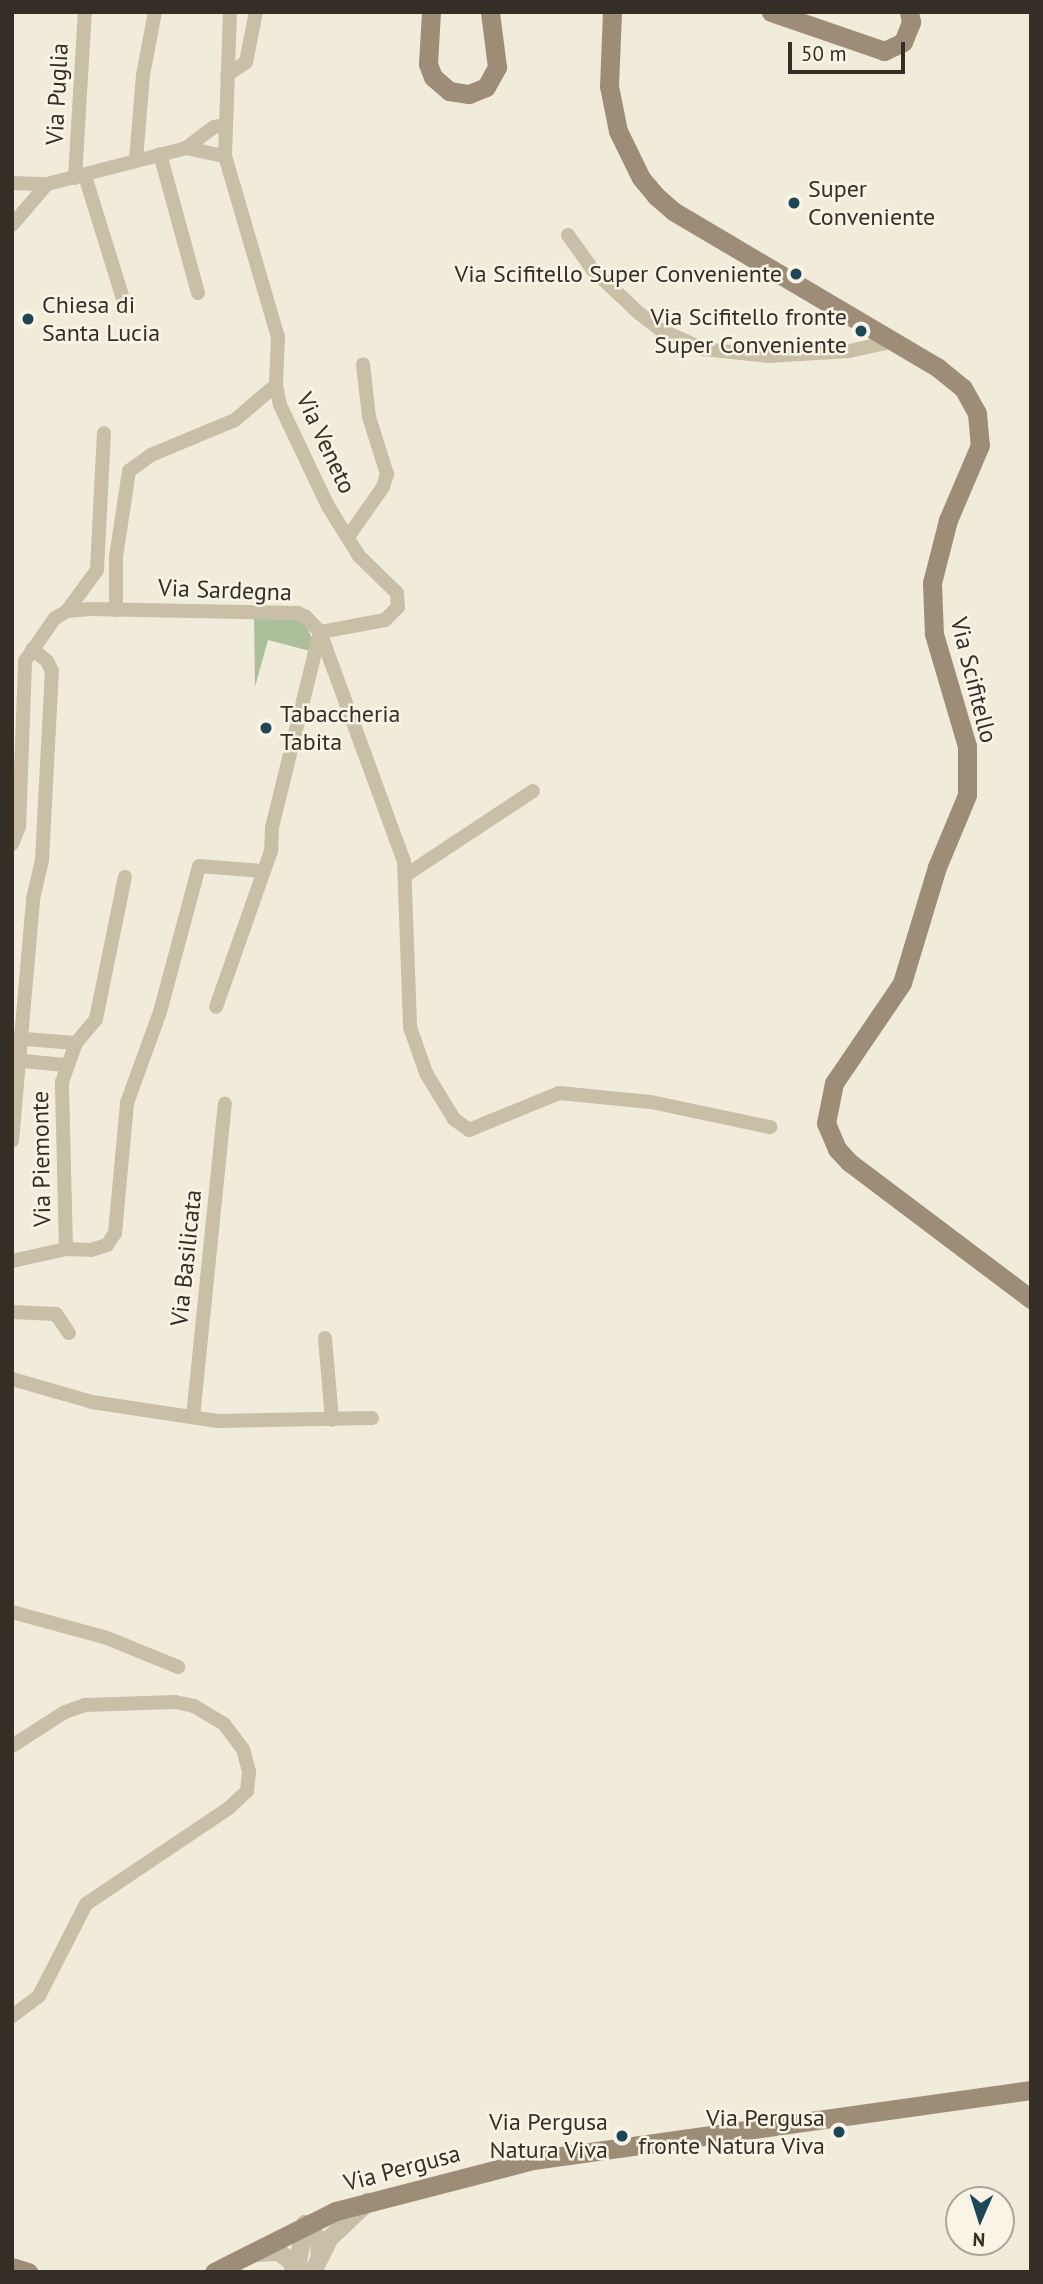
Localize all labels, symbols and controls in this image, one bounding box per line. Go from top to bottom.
scale bar [791,28,908,72]
text: 50 m [801,40,847,67]
street label: Via Puglia [40,42,74,146]
place label: Super Conveniente [808,175,935,231]
marker: Super Conveniente [786,195,802,211]
place label: Via Scifitello Super Conveniente [455,260,782,288]
marker: Via Scifitello Super Conveniente [788,266,804,282]
place label: Chiesa di Santa Lucia [42,291,160,347]
place label: Via Scifitello fronte Super Conveniente [650,303,847,359]
marker: Chiesa di Santa Lucia [20,311,36,327]
marker: Via Scifitello fronte Super Conveniente [853,323,869,339]
street label: Via Veneto [290,388,362,498]
street label: Via Sardegna [158,573,292,607]
street label: Via Scifitello [945,614,1003,746]
place label: Tabaccheria Tabita [280,700,400,756]
marker: Tabaccheria Tabita [258,720,274,736]
street label: Via Piemonte [25,1091,57,1227]
street label: Via Basilicata [165,1188,207,1328]
place label: Via Pergusa fronte Natura Viva [638,2104,825,2160]
place label: Via Pergusa Natura Viva [489,2108,608,2164]
marker: Via Pergusa fronte Natura Viva [831,2124,847,2140]
marker: Via Pergusa Natura Viva [614,2128,630,2144]
street label: Via Pergusa [341,2139,463,2197]
north arrow [945,2186,1015,2256]
text: N [972,2228,986,2252]

